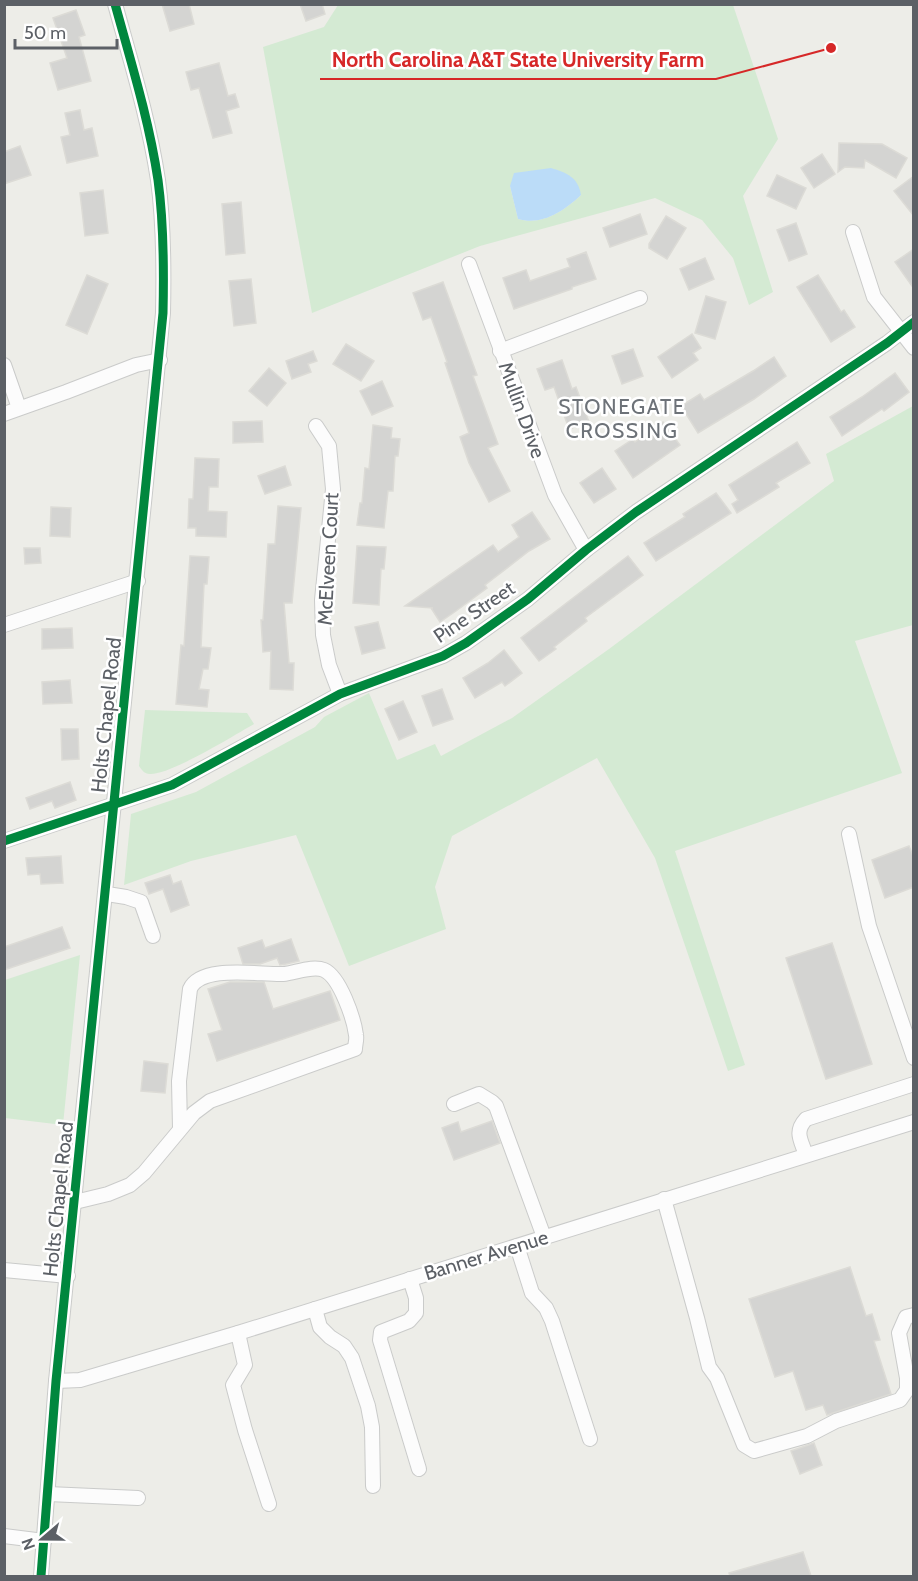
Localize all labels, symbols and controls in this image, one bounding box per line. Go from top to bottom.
scale bar [15,12,117,50]
text: 50 m [24,22,66,44]
callout: North Carolina A&T State University Farm [320,40,716,79]
text: North Carolina A&T State University Farm [332,47,704,72]
street label: Mullin Drive [494,359,550,461]
district label: STONEGATE CROSSING [558,394,686,443]
street label: McElveen Court [313,492,343,626]
street label: Pine Street [429,576,519,648]
street label: Holts Chapel Road [86,636,126,794]
street label: Holts Chapel Road [38,1120,78,1278]
street label: Banner Avenue [421,1225,551,1285]
north arrow [12,1509,72,1569]
text: N [18,1535,39,1553]

